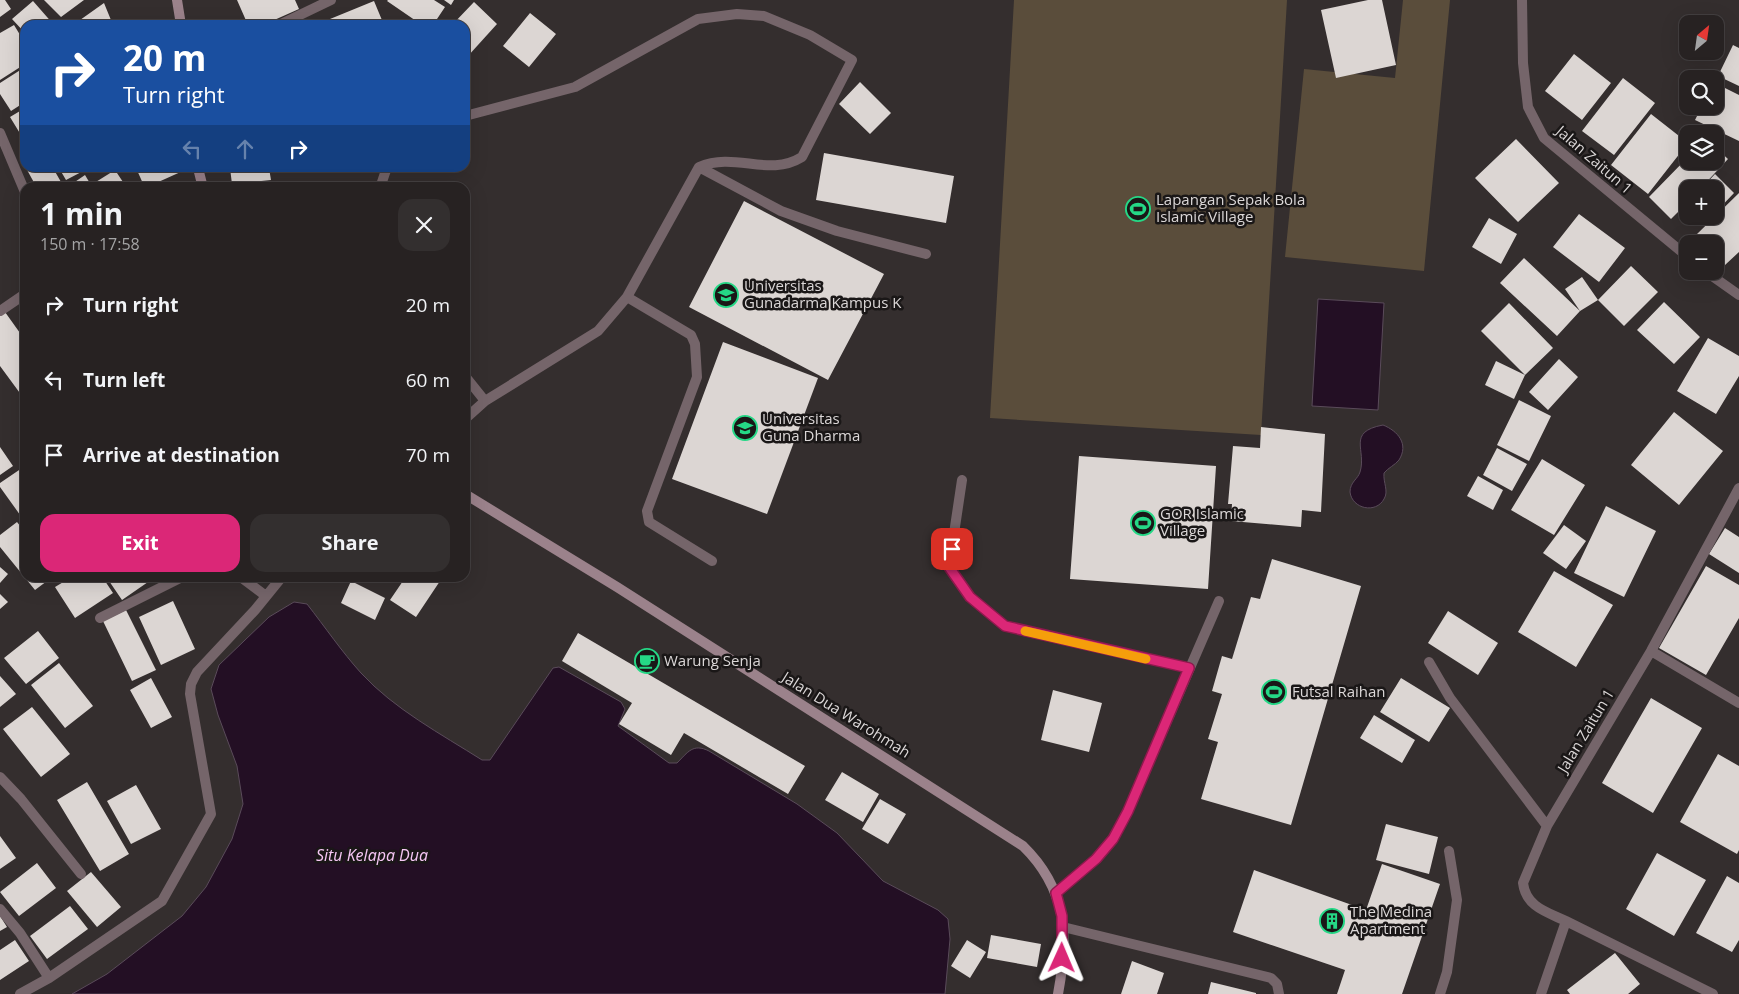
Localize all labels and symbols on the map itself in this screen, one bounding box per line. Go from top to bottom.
north arrow [1679,15,1724,60]
street label: Jalan Zaitun 1 [1551,119,1637,198]
place label: Lapangan Sepak Bola Islamic Village [1156,189,1305,226]
sports icon: Lapangan Sepak Bola Islamic Village [1125,196,1151,222]
place label: Universitas Gunadarma Kampus K [744,275,902,312]
school or university icon: Universitas Gunadarma Kampus K [713,282,739,308]
place label: Universitas Guna Dharma [762,408,860,445]
school or university icon: Universitas Guna Dharma [732,415,758,441]
place label: GOR Islamic Village [1160,503,1244,540]
sports icon: GOR Islamic Village [1130,510,1156,536]
pin [931,528,973,570]
cafe icon: Warung Senja [634,648,660,674]
place label: Warung Senja [664,650,761,670]
street label: Jalan Dua Warohmah [777,665,915,762]
sports icon: Futsal Raihan [1261,679,1287,705]
place label: Futsal Raihan [1292,681,1386,701]
street label: Jalan Zaitun 1 [1551,685,1618,778]
water label: Situ Kelapa Dua [316,844,428,866]
place label: The Medina Apartment [1350,901,1432,938]
building icon: The Medina Apartment [1319,908,1345,934]
position arrow [1035,931,1087,983]

